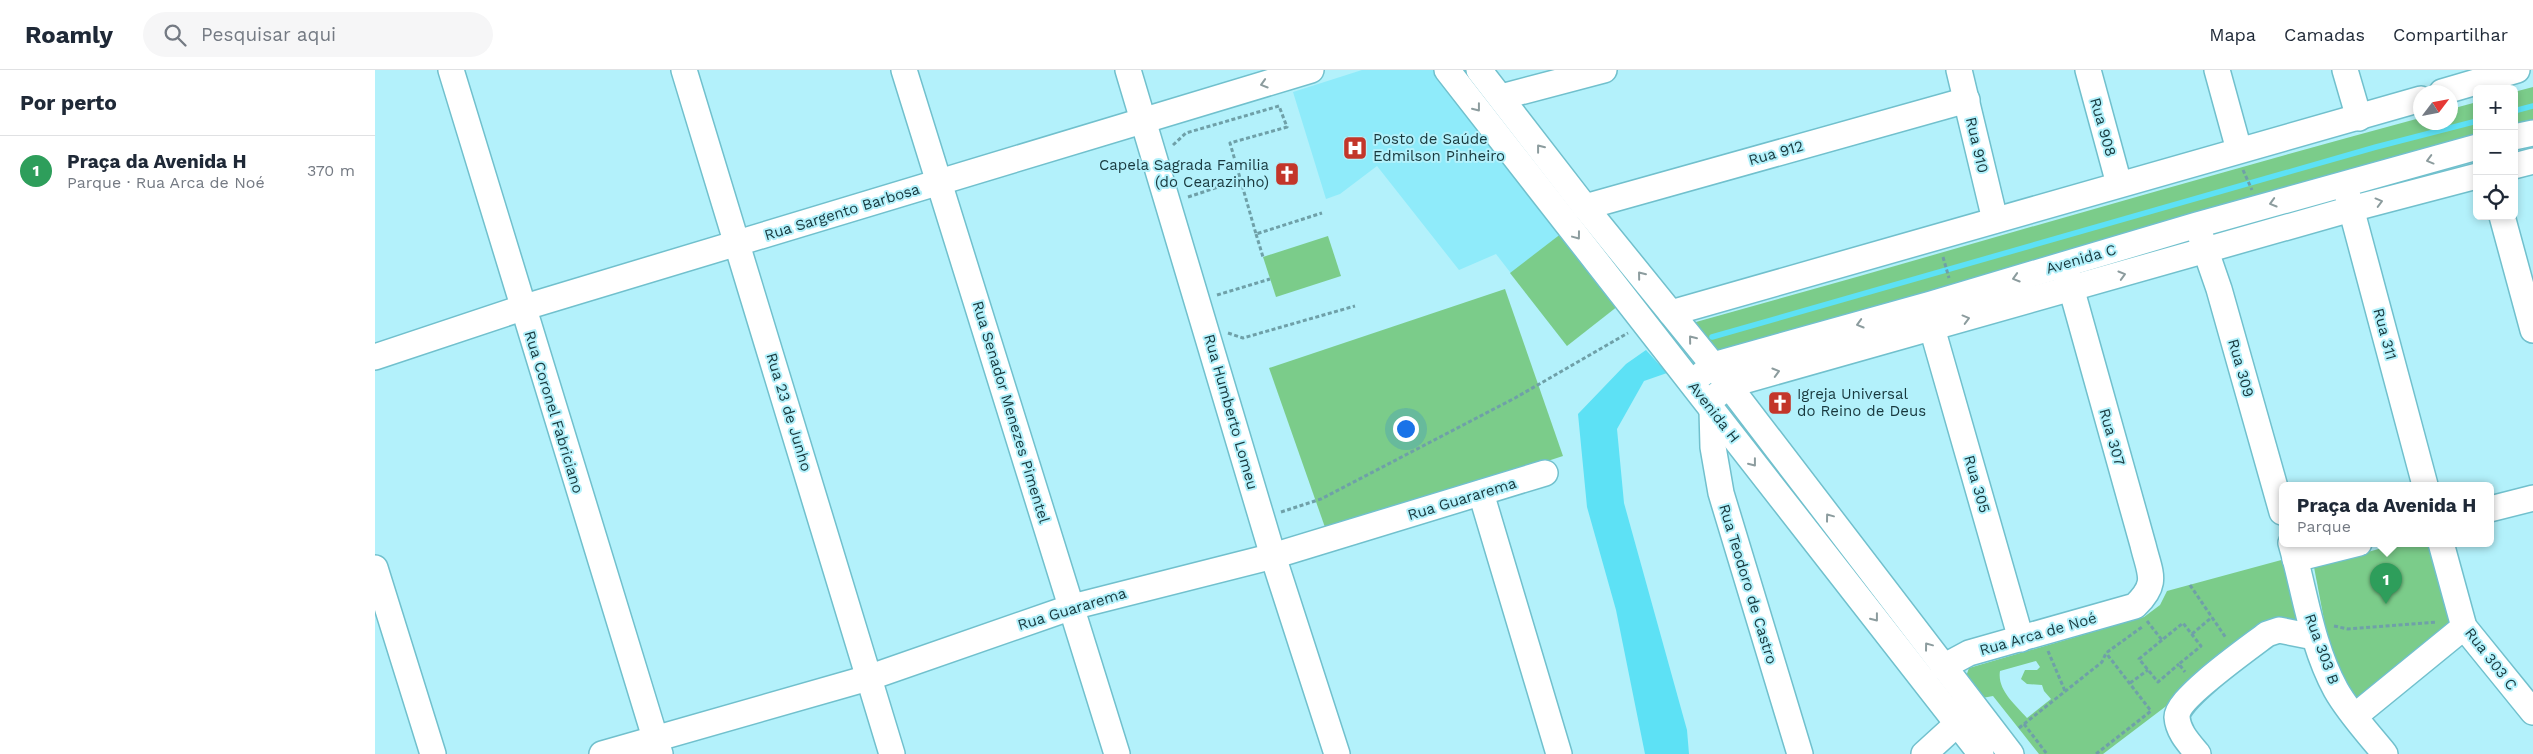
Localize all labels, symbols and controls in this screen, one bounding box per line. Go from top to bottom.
search box [143,12,493,57]
text: Roamly [25,21,113,49]
icon: search [161,21,189,49]
text: Pesquisar aqui [201,23,336,46]
text: Mapa [2209,24,2256,45]
text: Camadas [2284,24,2365,45]
text: Compartilhar [2393,24,2508,45]
one-way arrow [1261,78,1269,88]
north arrow [2413,85,2458,130]
map controls [2473,85,2518,220]
button: + [2473,85,2518,130]
text: Por perto [20,90,117,115]
street label: Rua 908 [2086,96,2120,158]
one-way arrow [1471,102,1479,111]
street label: Rua 910 [1962,115,1992,175]
place label: Posto de Saúde Edmilson Pinheiro [1373,130,1505,165]
button: − [2473,130,2518,175]
hospital icon: Posto de Saúde Edmilson Pinheiro [1342,135,1368,161]
street label: Rua 912 [1747,137,1805,169]
one-way arrow [1537,145,1545,154]
text: Praça da Avenida H [67,150,246,173]
one-way arrow [2425,154,2434,165]
place label: Capela Sagrada Familia (do Cearazinho) [1099,156,1270,191]
text: 1 [33,161,39,180]
text: 370 m [307,161,355,180]
church icon: Capela Sagrada Familia (do Cearazinho) [1274,161,1300,187]
text: Parque · Rua Arca de Noé [67,173,265,192]
button: locate [2473,175,2518,220]
street label: Rua Sargento Barbosa [762,180,922,244]
one-way arrow [2375,197,2383,207]
one-way arrow [2270,198,2278,208]
one-way arrow [1571,230,1580,240]
street label: Avenida C [2044,240,2118,278]
one-way arrow [2118,271,2126,281]
one-way arrow [1638,272,1646,281]
one-way arrow [2013,273,2021,283]
street label: Rua Senador Menezes Pimentel [969,299,1054,526]
street label: Rua 311 [2369,306,2401,362]
one-way arrow [1961,314,1970,325]
one-way arrow [1856,318,1865,329]
street label: Rua Coronel Fabriciano [521,328,587,496]
street label: Rua Humberto Lomeu [1200,332,1262,492]
one-way arrow [1690,336,1698,345]
street label: Rua 309 [2224,337,2258,399]
street label: Rua 23 de Junho [762,351,816,473]
one-way arrow [1771,368,1779,378]
street label: Avenida H [1684,378,1744,446]
place label: Igreja Universal do Reino de Deus [1797,385,1926,420]
church icon: Igreja Universal do Reino de Deus [1767,390,1793,416]
street label: Rua 307 [2095,406,2129,468]
your location [1393,416,1419,442]
street label: Rua 305 [1960,453,1994,515]
one-way arrow [1748,457,1757,466]
street label: Rua Guararema [1406,474,1519,524]
popup [2279,482,2494,547]
text: Praça da Avenida H [2297,494,2476,517]
street label: Rua Teodoro de Castro [1715,502,1781,666]
one-way arrow [1827,514,1835,523]
text: Parque [2297,517,2351,536]
pin: 1 [2370,563,2402,604]
street label: Rua Guararema [1016,584,1129,634]
street label: Rua Arca de Noé [1977,609,2099,659]
street label: Rua 303 B [2301,611,2343,687]
one-way arrow [1869,612,1877,621]
street label: Rua 303 C [2461,624,2521,694]
one-way arrow [1925,642,1934,652]

